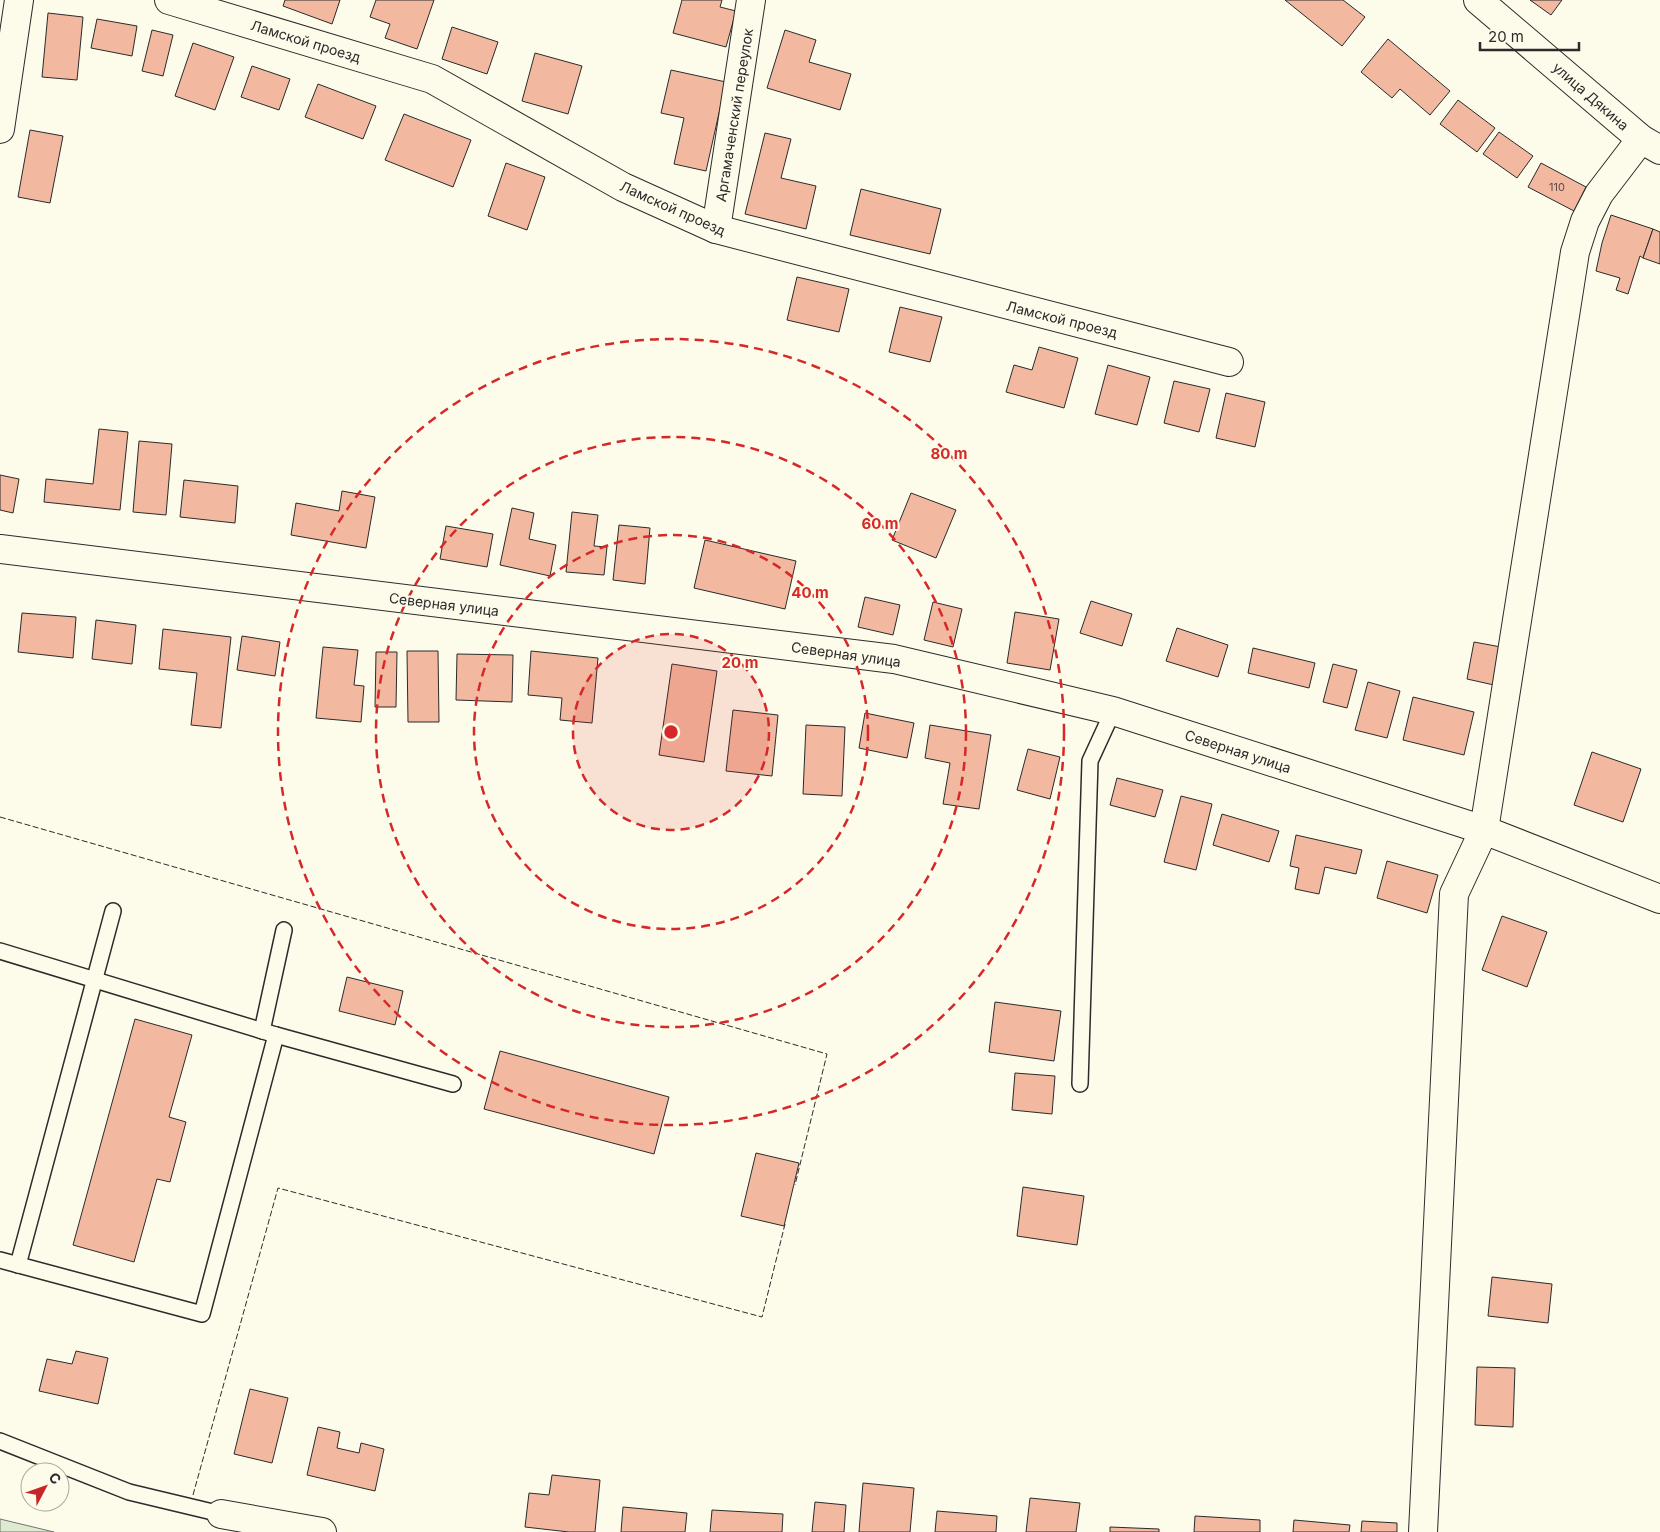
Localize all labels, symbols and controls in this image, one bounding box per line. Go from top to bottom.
street label: Ламской проезд [249,16,363,66]
scale bar [1480,20,1579,52]
street label: Аргамаченский переулок [712,27,756,203]
text: 20 m [1488,27,1524,46]
street label: улица Дякина [1550,58,1632,134]
street label: Ламской проезд [617,177,729,239]
house number: 110 [1549,180,1565,194]
street label: Ламской проезд [1005,297,1120,341]
text: 80 m [930,444,968,463]
text: 60 m [861,514,899,533]
text: 40 m [791,583,829,602]
street label: Северная улица [388,589,500,619]
street label: Северная улица [790,638,902,670]
text: 20 m [722,653,758,672]
centre of rings [662,723,680,741]
street label: Северная улица [1183,726,1293,776]
north arrow [20,1462,70,1512]
text: С [45,1469,65,1488]

